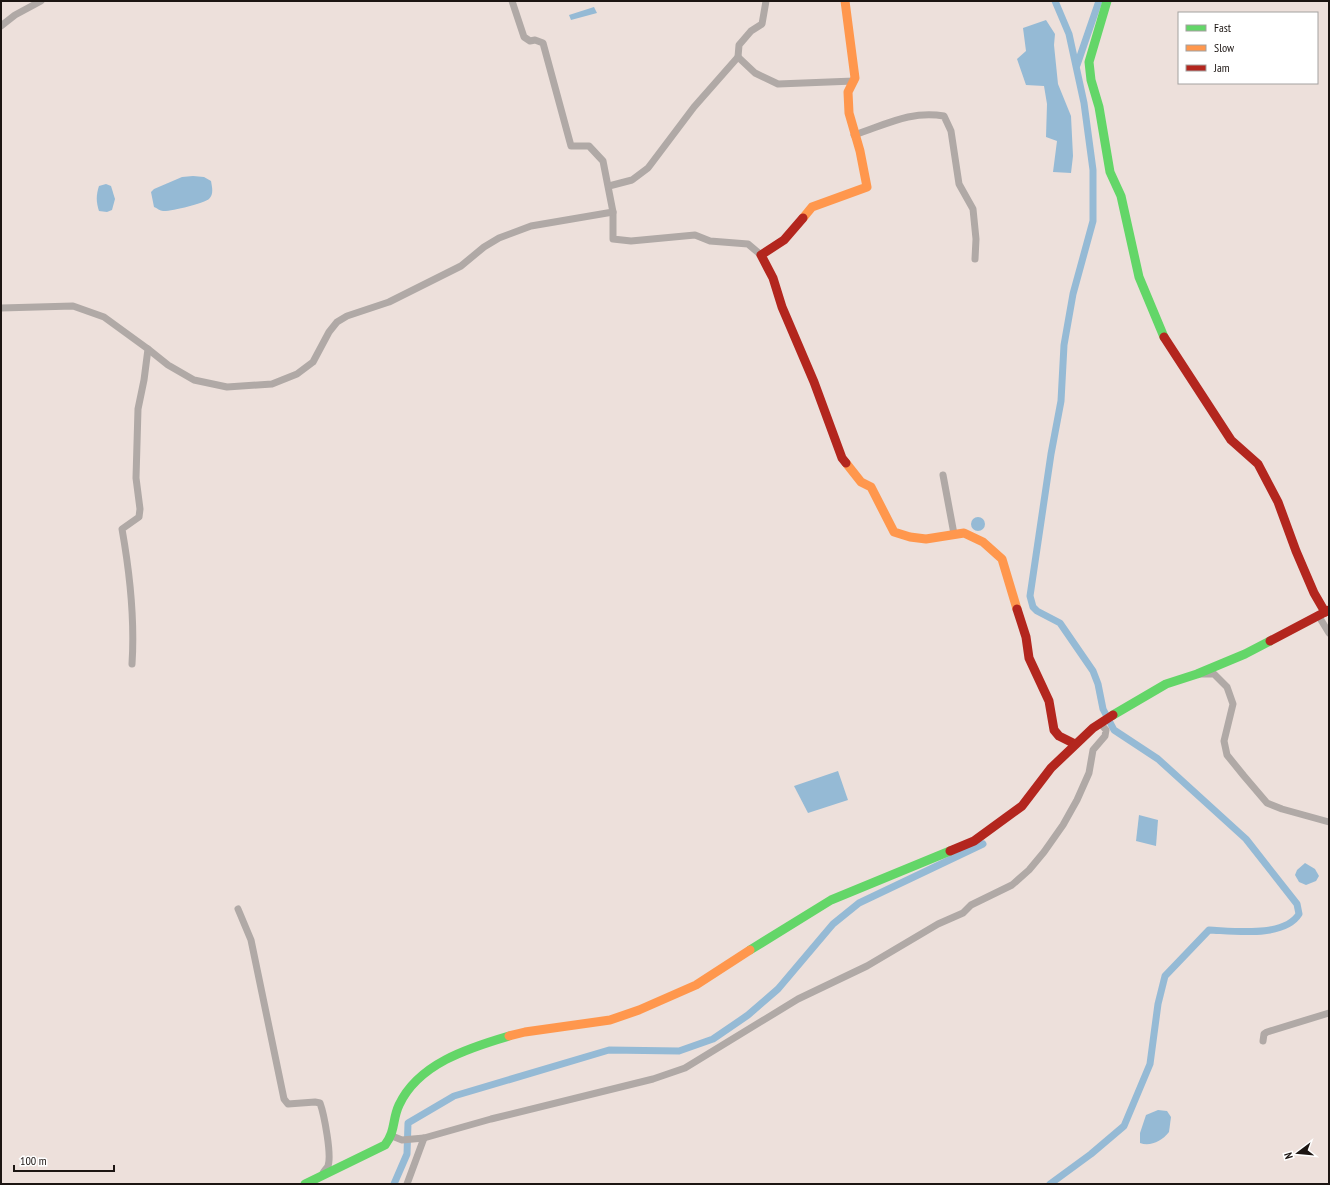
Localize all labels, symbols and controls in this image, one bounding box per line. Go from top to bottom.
legend [1178,12,1318,84]
text: Fast [1214,20,1232,35]
text: Slow [1214,40,1235,55]
text: Jam [1213,60,1230,75]
north arrow [1278,1133,1318,1173]
scale bar [14,1147,114,1173]
text: N [1281,1151,1296,1161]
text: 100 m [20,1153,47,1168]

